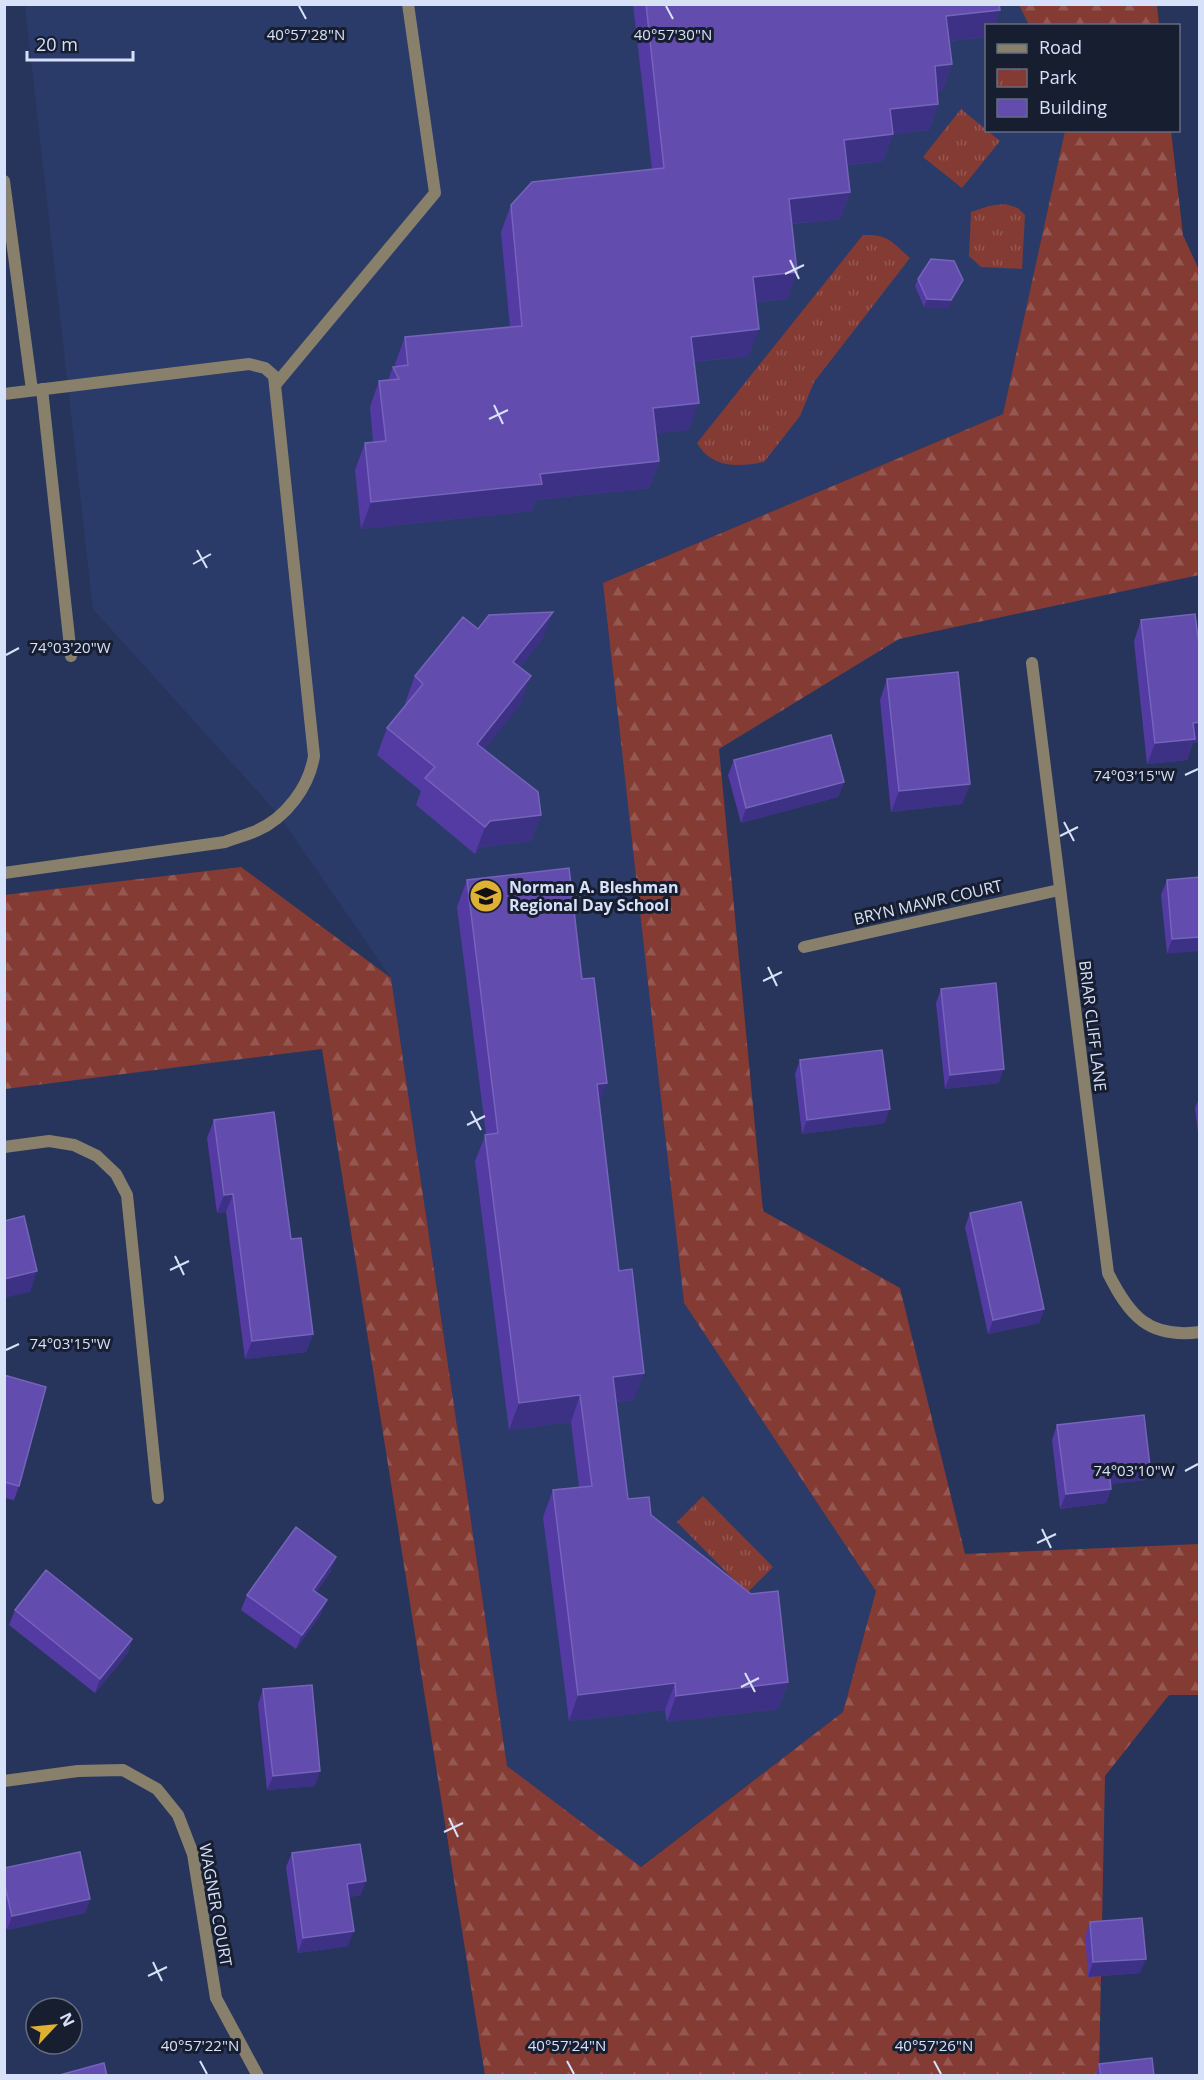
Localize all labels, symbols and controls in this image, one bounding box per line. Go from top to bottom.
scale bar [27,24,134,62]
text: 40°57'28"N [267,24,345,44]
text: 40°57'30"N [634,24,712,44]
legend [985,24,1180,132]
text: 20 m [36,32,78,56]
text: Road [1039,35,1082,59]
text: Park [1039,65,1077,89]
text: Building [1039,95,1107,119]
text: 74°03'20"W [30,637,111,657]
text: 74°03'15"W [1094,765,1175,785]
street label: BRYN MAWR COURT [852,874,1004,930]
place label: Norman A. Bleshman Regional Day School [509,876,678,916]
school or university icon: Norman A. Bleshman Regional Day School [468,878,504,914]
street label: BRIAR CLIFF LANE [1074,959,1112,1093]
text: 74°03'15"W [30,1333,111,1353]
text: 74°03'10"W [1094,1460,1175,1480]
street label: WAGNER COURT [194,1842,238,1968]
north arrow [24,1996,84,2056]
text: N [55,2009,80,2030]
text: 40°57'22"N [161,2035,239,2055]
text: 40°57'24"N [528,2035,606,2055]
text: 40°57'26"N [895,2035,973,2055]

